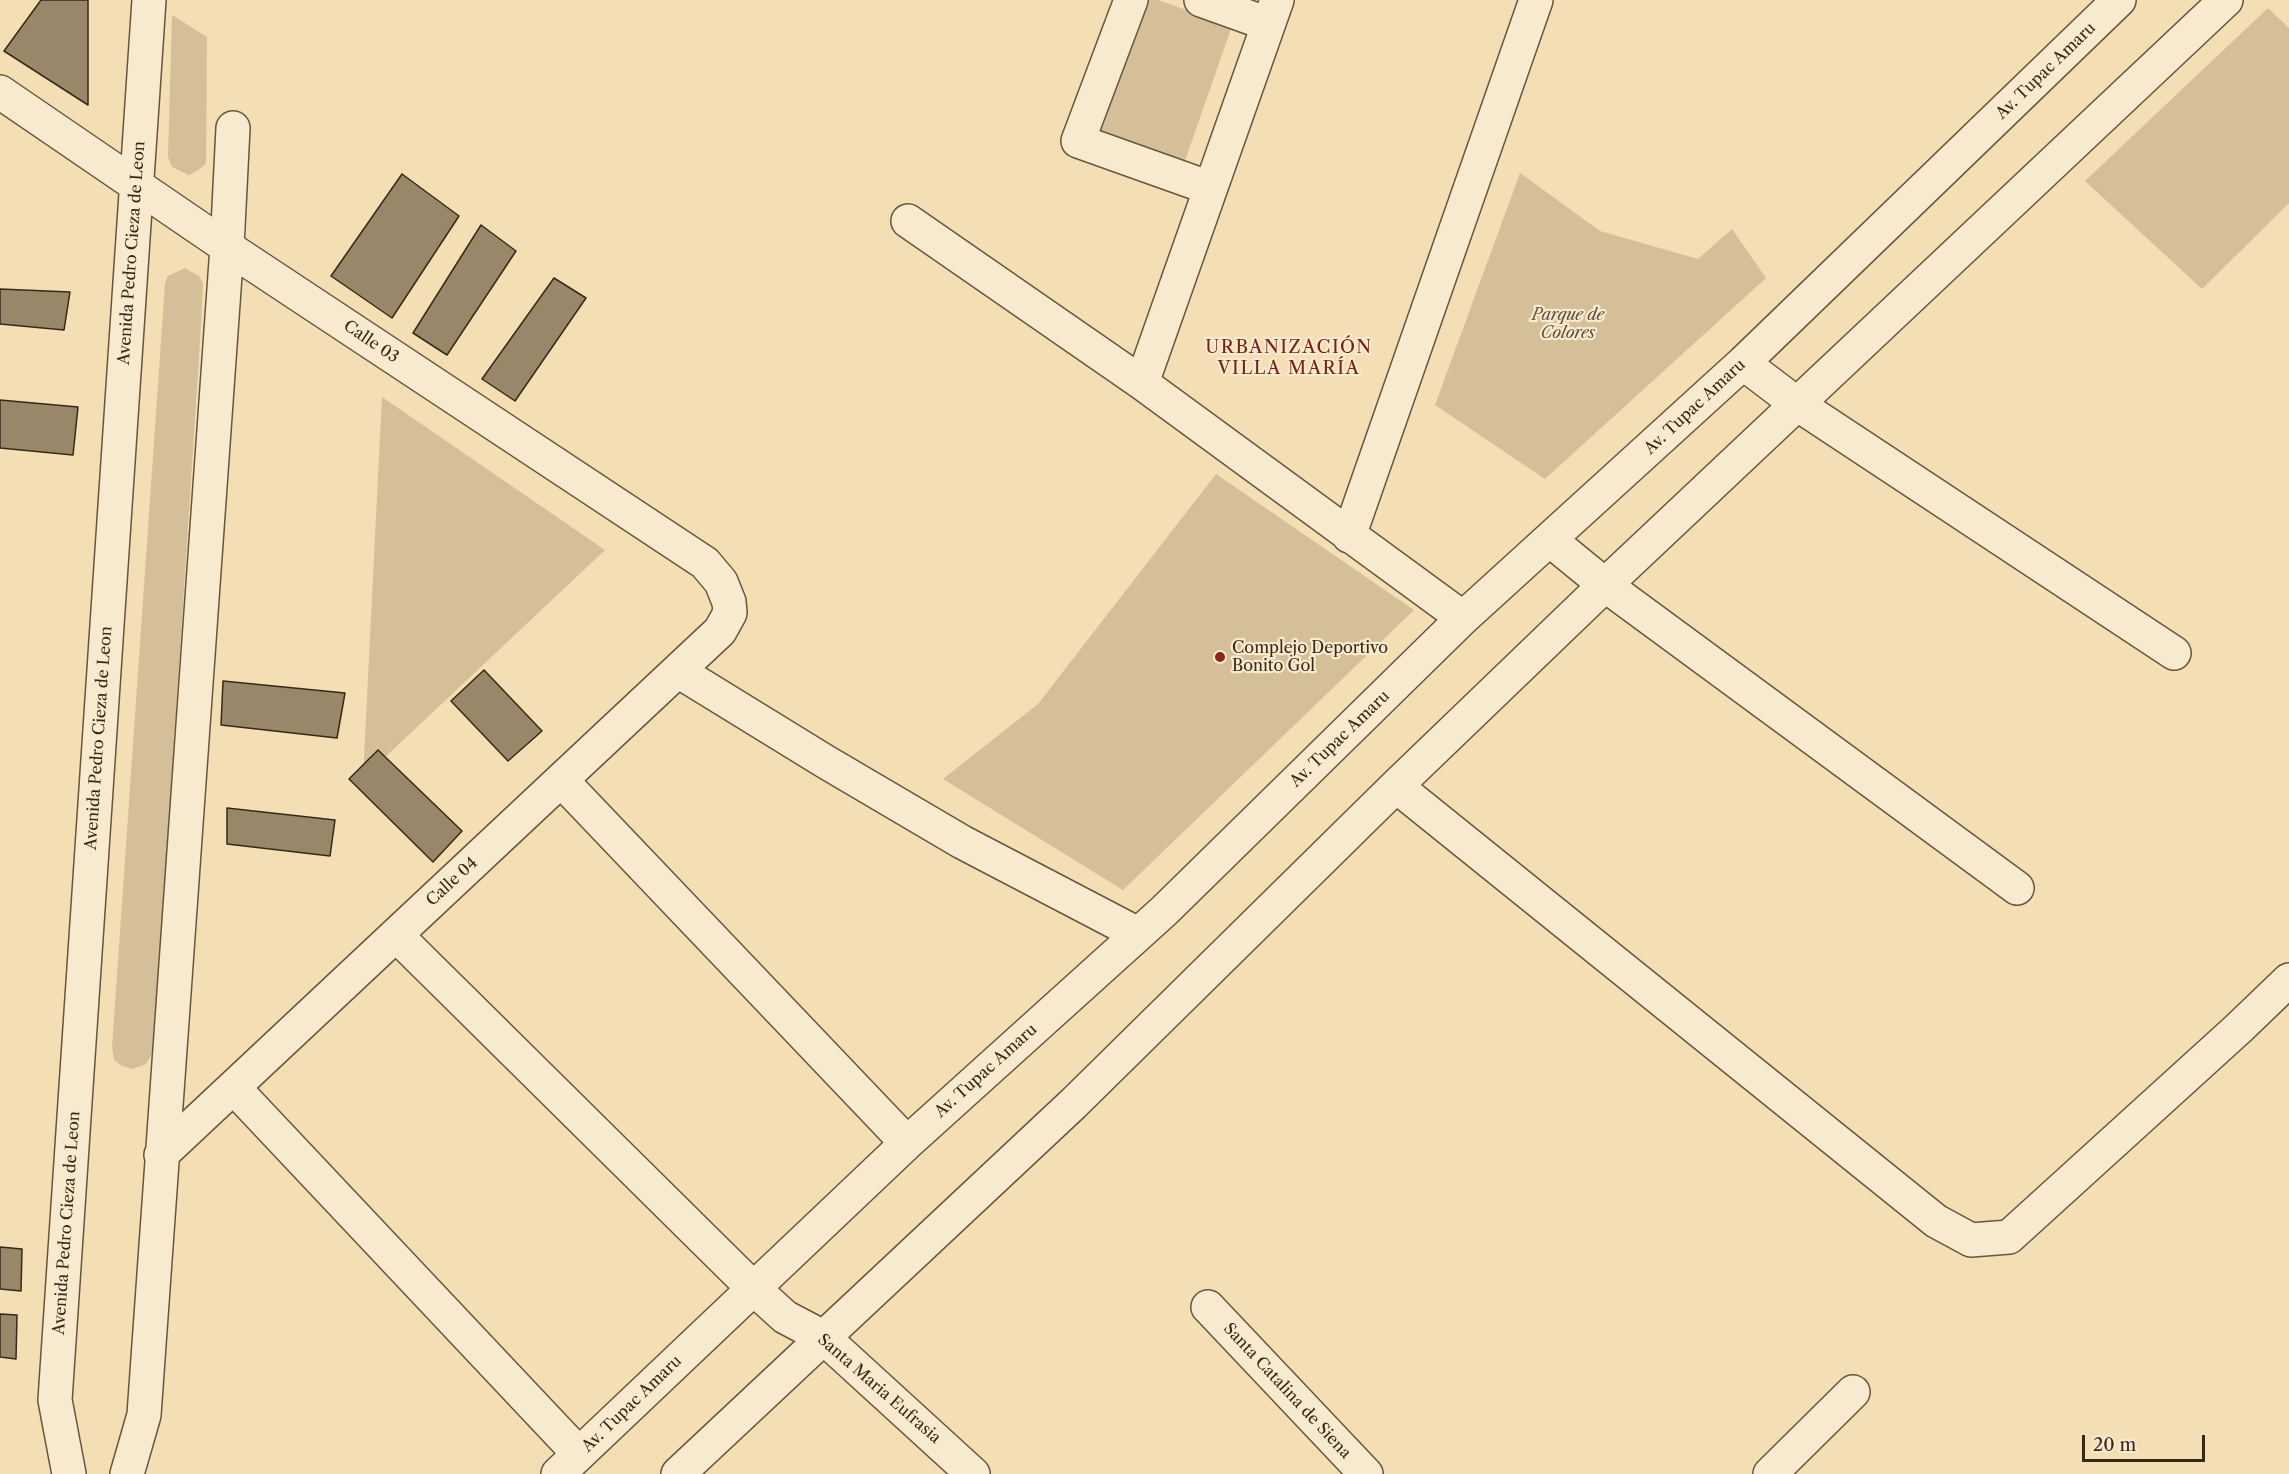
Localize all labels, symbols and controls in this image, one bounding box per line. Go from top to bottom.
street label: Av. Tupac Amaru [1992,19,2100,123]
street label: Avenida Pedro Cieza de Leon [115,141,149,365]
park label: Parque de Colores [1532,305,1604,343]
street label: Calle 03 [340,317,402,367]
district label: URBANIZACIÓN VILLA MARÍA [1205,337,1373,380]
street label: Av. Tupac Amaru [1641,355,1749,459]
street label: Avenida Pedro Cieza de Leon [82,626,116,850]
place label: Complejo Deportivo Bonito Gol [1232,638,1388,676]
marker: Complejo Deportivo Bonito Gol [1213,650,1227,664]
street label: Av. Tupac Amaru [1286,687,1394,791]
street label: Calle 04 [422,854,482,910]
street label: Av. Tupac Amaru [931,1020,1041,1122]
street label: Avenida Pedro Cieza de Leon [50,1111,84,1335]
street label: Santa Catalina de Siena [1219,1319,1355,1463]
street label: Santa Maria Eufrasia [813,1330,945,1448]
street label: Av. Tupac Amaru [578,1352,686,1456]
scale bar [2085,1423,2208,1461]
text: 20 m [2093,1434,2136,1456]

